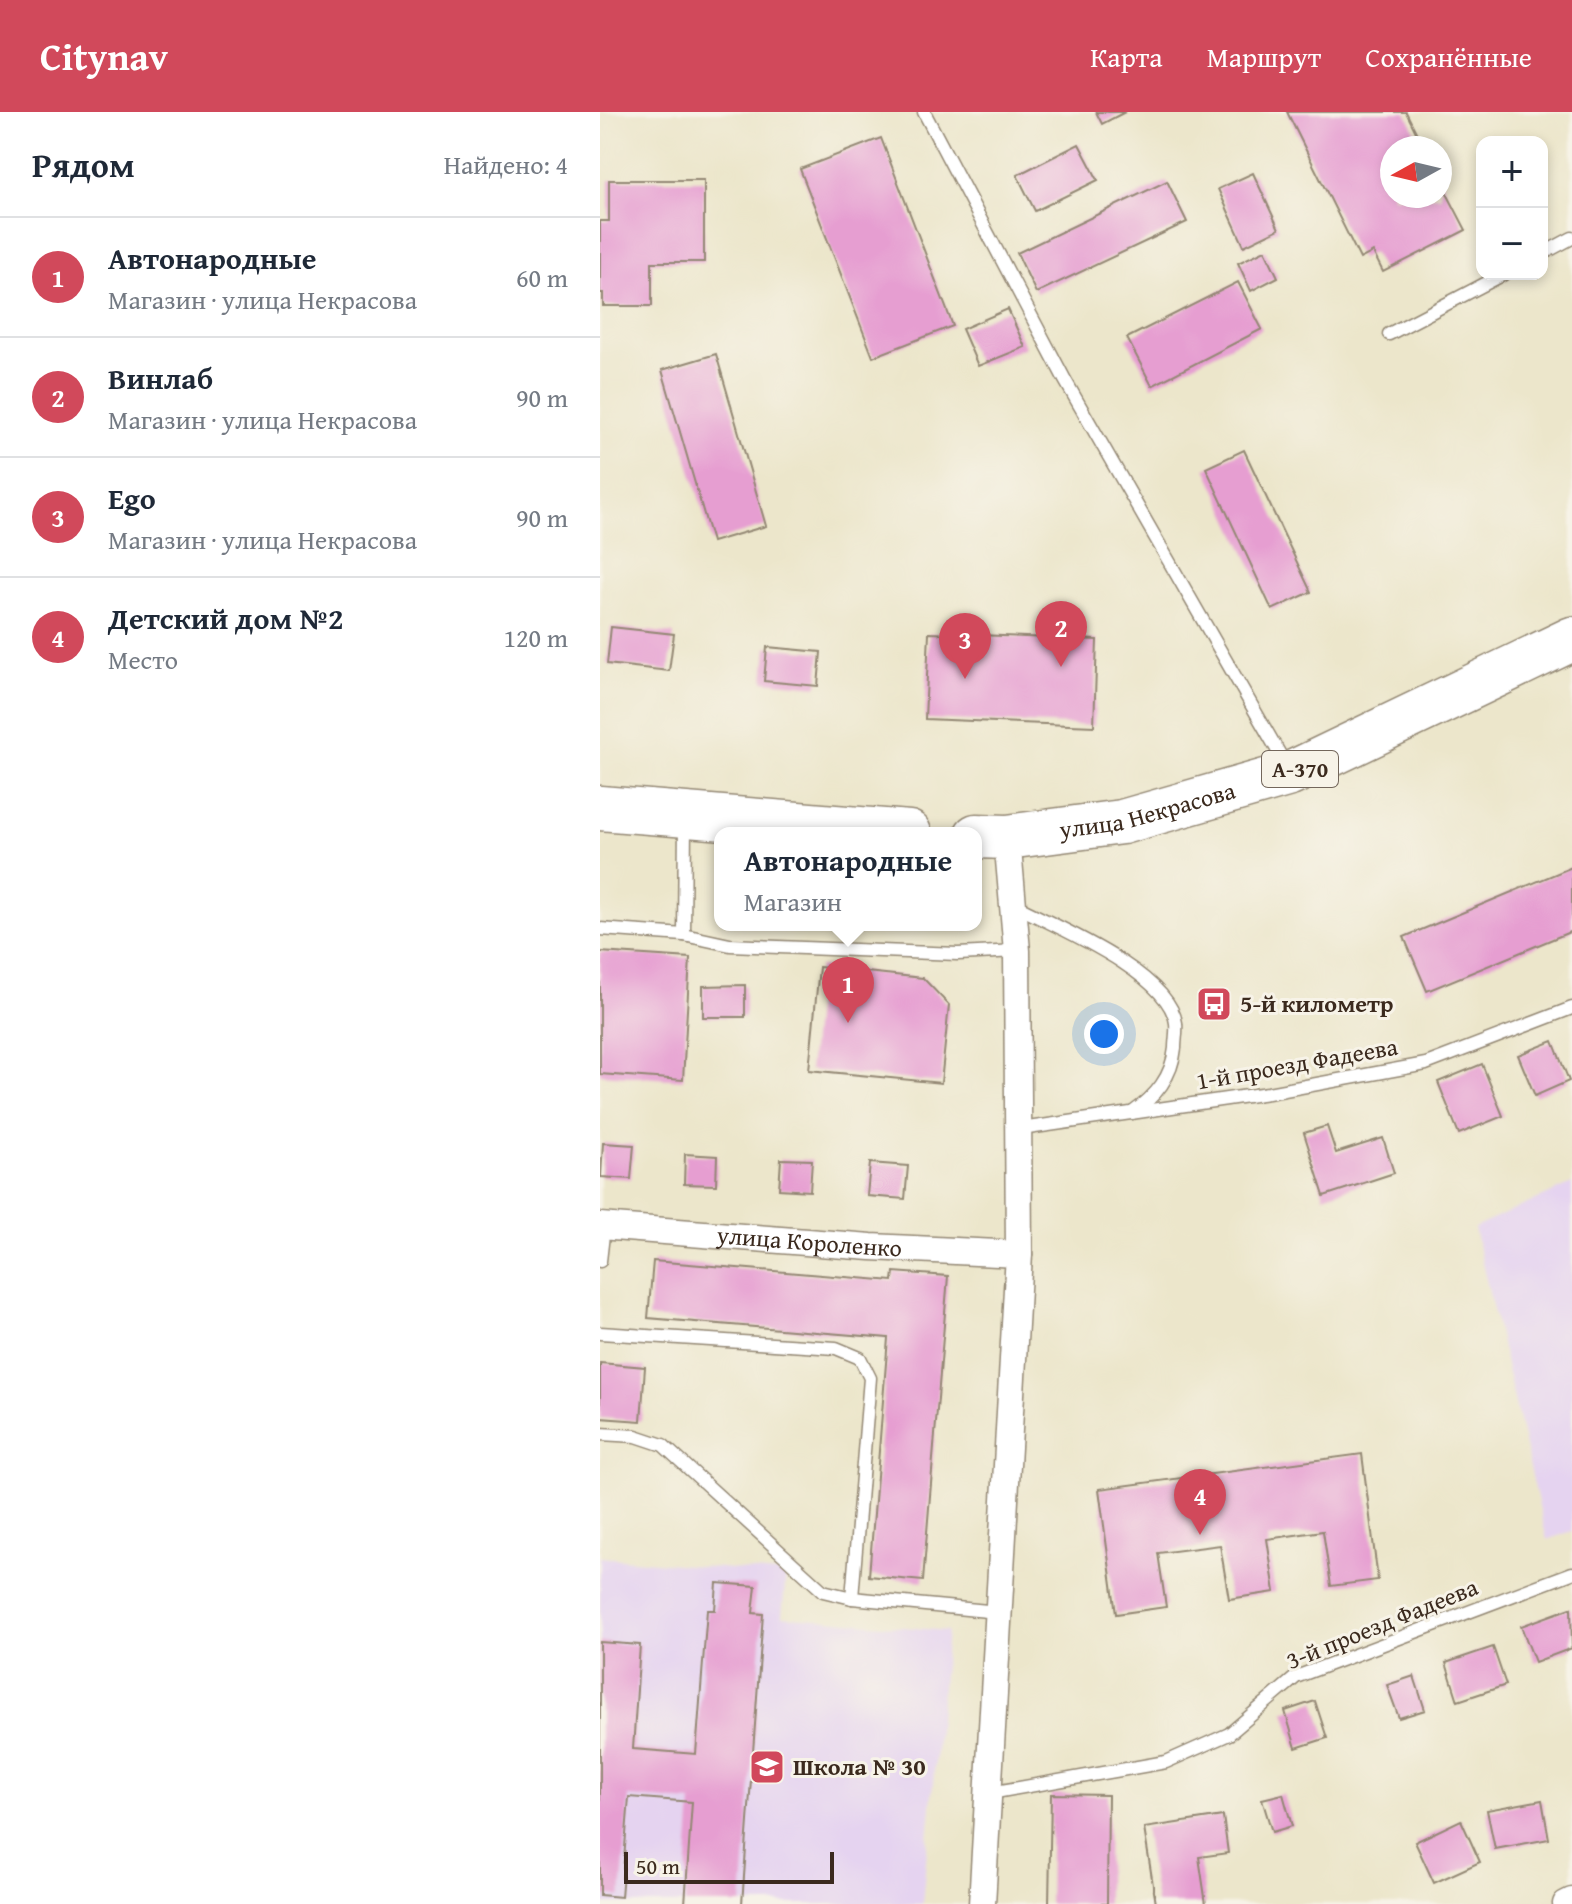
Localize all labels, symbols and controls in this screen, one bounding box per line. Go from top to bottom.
text: Citynav [40,28,168,84]
text: Карта [1090,36,1163,77]
text: Маршрут [1207,36,1321,77]
text: Сохранённые [1365,36,1532,77]
north arrow [1380,136,1452,208]
map controls [1476,136,1548,280]
button: + [1476,136,1548,208]
text: Рядом [32,140,135,189]
text: Найдено: 4 [444,145,568,184]
button: − [1476,208,1548,280]
text: Автонародные [108,236,316,280]
text: 1 [51,258,65,297]
text: 60 m [516,258,568,297]
text: Магазин · улица Некрасова [108,280,417,319]
text: Винлаб [108,356,213,400]
text: 2 [51,378,65,417]
text: 90 m [516,378,568,417]
text: Магазин · улица Некрасова [108,400,417,439]
text: Ego [108,476,156,520]
text: 3 [51,498,65,537]
text: 90 m [516,498,568,537]
text: Магазин · улица Некрасова [108,520,417,559]
text: Детский дом №2 [108,596,344,640]
pin: 2 [1035,601,1087,667]
pin: 3 [939,613,991,679]
text: 4 [51,618,65,657]
text: 120 m [503,618,568,657]
text: Место [108,640,178,679]
road number: А-370 [1262,751,1338,787]
street label: улица Некрасова [1056,772,1240,847]
popup [714,827,982,931]
text: Автонародные [744,838,952,882]
text: Магазин [744,882,842,921]
pin: 1 [822,957,874,1023]
bus stop icon: 5-й километр [1195,985,1233,1023]
place label: 5-й километр [1240,986,1394,1021]
your location [1084,1014,1124,1054]
street label: 1-й проезд Фадеева [1194,1028,1401,1098]
street label: улица Короленко [715,1217,903,1265]
pin: 4 [1174,1469,1226,1535]
street label: 3-й проезд Фадеева [1281,1569,1483,1678]
school or university icon: Школа № 30 [748,1748,786,1786]
place label: Школа № 30 [793,1749,926,1784]
scale bar [624,1848,834,1884]
text: 50 m [636,1850,680,1882]

